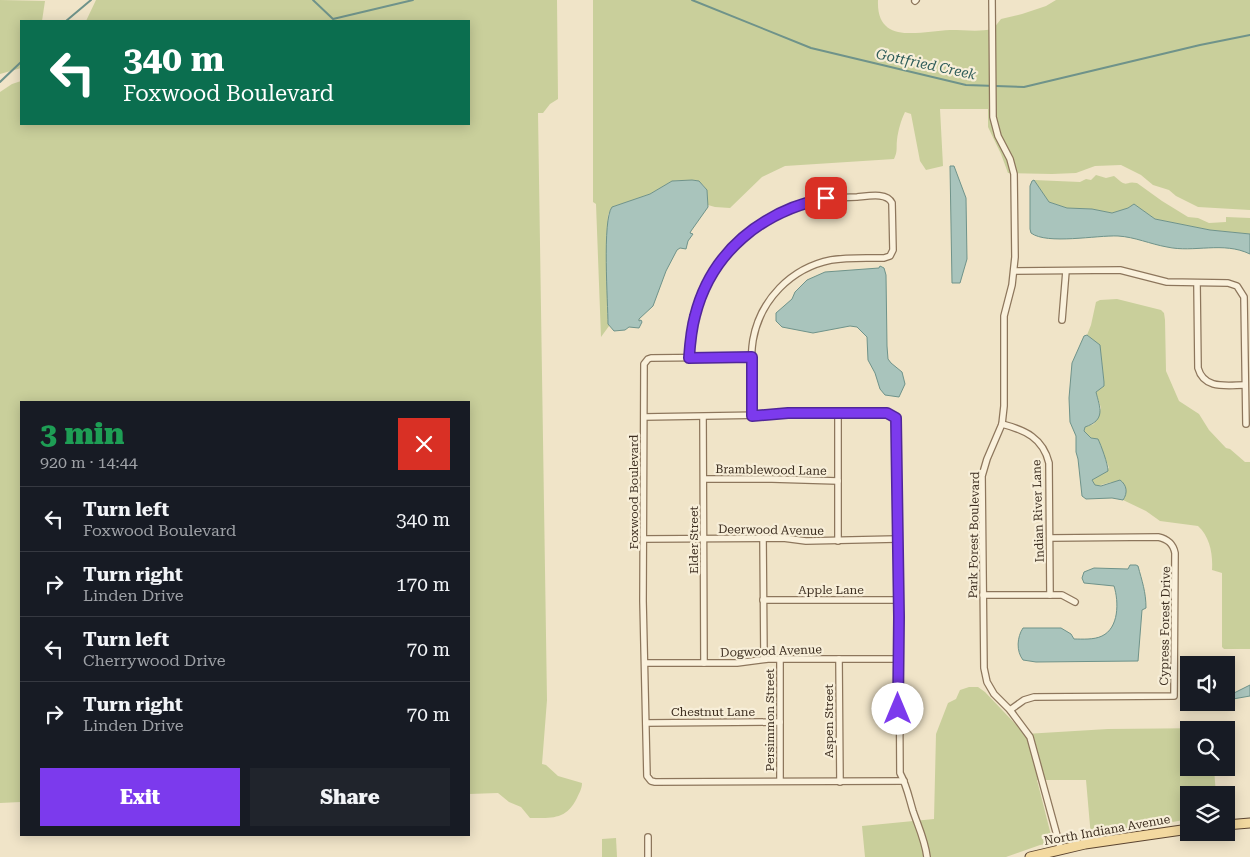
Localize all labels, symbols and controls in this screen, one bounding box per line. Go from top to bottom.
text: 340 m [123,39,224,80]
icon: left [40,40,105,105]
water label: Gottfried Creek [875,46,978,82]
text: Foxwood Boulevard [123,81,334,106]
pin [805,177,847,219]
icon: arrive [812,184,840,212]
text: 3 min [40,416,124,451]
button: close [398,418,450,470]
street label: Foxwood Boulevard [627,434,641,550]
text: 920 m · 14:44 [40,453,138,472]
street label: Indian River Lane [1029,459,1047,563]
street label: Bramblewood Lane [715,462,827,478]
street label: Park Forest Boulevard [966,471,982,599]
text: Turn left [83,498,169,521]
icon: left [40,505,68,533]
street label: Elder Street [687,505,701,574]
text: 340 m [396,508,450,531]
text: Foxwood Boulevard [83,521,236,540]
street label: Deerwood Avenue [718,522,824,538]
text: Turn right [83,563,183,586]
street label: Cypress Forest Drive [1157,566,1173,686]
icon: right [40,570,68,598]
text: 170 m [396,573,450,596]
street label: Apple Lane [798,583,864,597]
text: Linden Drive [83,586,184,605]
text: Turn left [83,628,169,651]
icon: left [40,635,68,663]
text: 70 m [407,638,450,661]
street label: Dogwood Avenue [720,642,822,660]
text: Cherrywood Drive [83,651,226,670]
map controls [1180,656,1235,841]
button: sound [1180,656,1235,711]
street label: Persimmon Street [763,668,777,771]
position arrow [871,682,923,734]
street label: Aspen Street [822,684,836,758]
text: Turn right [83,693,183,716]
icon: right [40,700,68,728]
text: 70 m [407,703,450,726]
street label: Chestnut Lane [671,705,755,719]
text: Linden Drive [83,716,184,735]
button: search [1180,721,1235,776]
button: Exit [40,768,240,826]
button: Share [250,768,450,826]
button: layers [1180,786,1235,841]
street label: North Indiana Avenue [1043,812,1172,848]

